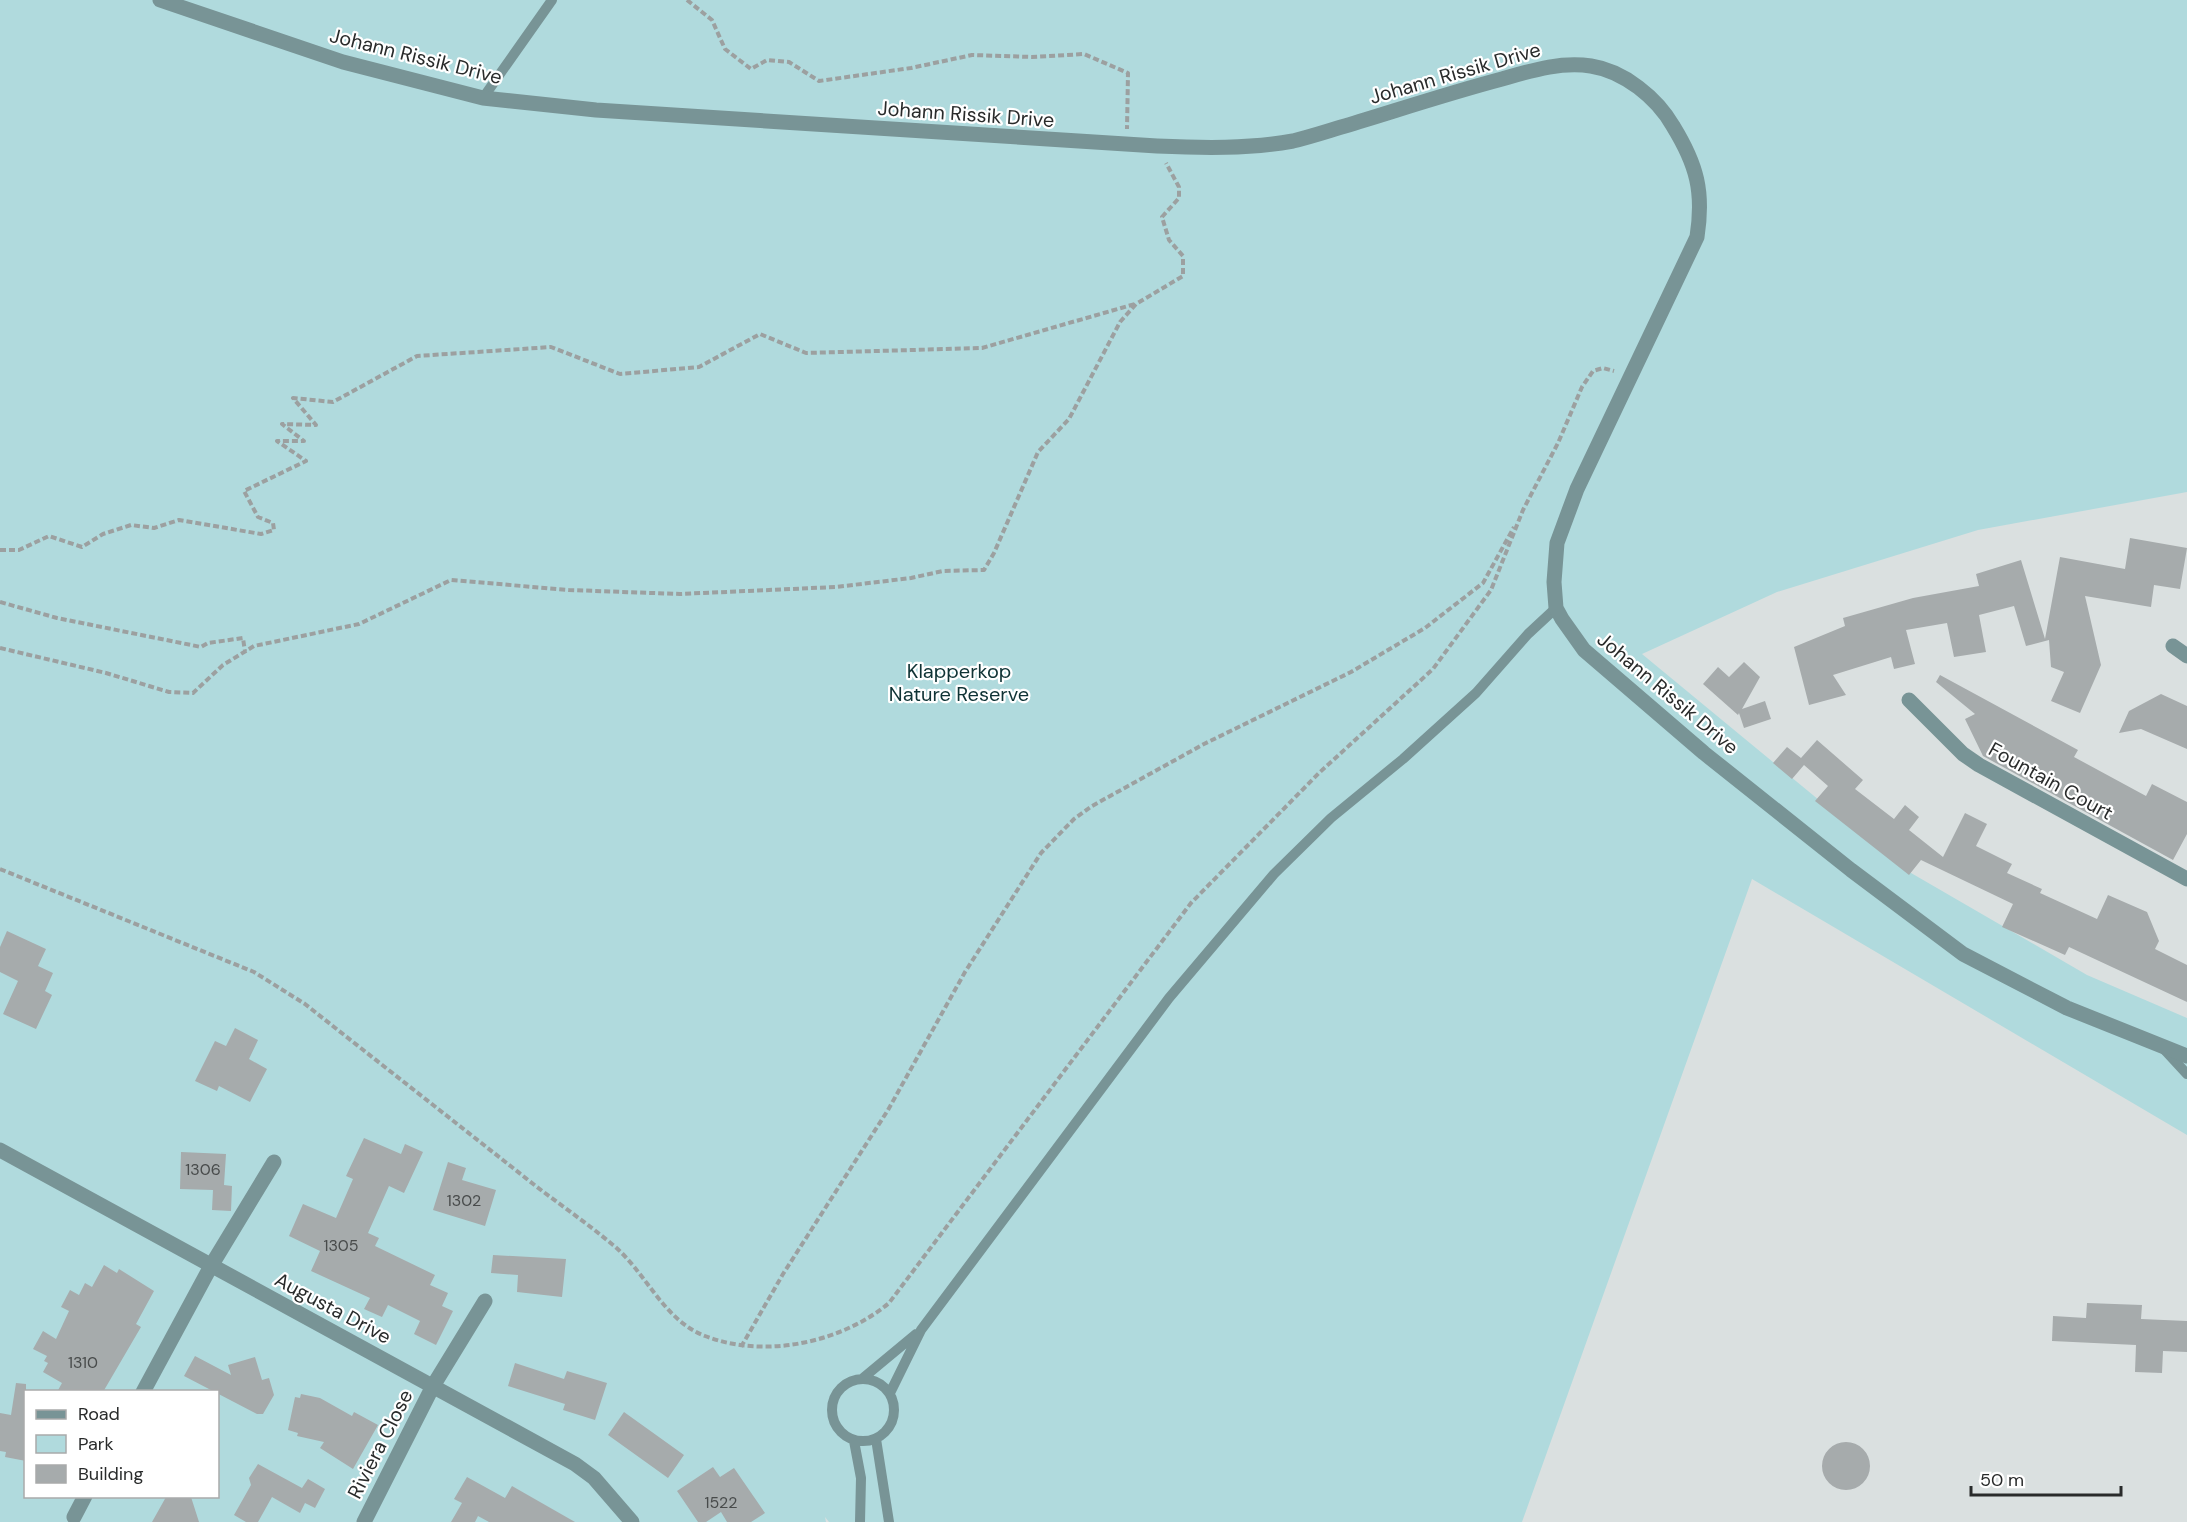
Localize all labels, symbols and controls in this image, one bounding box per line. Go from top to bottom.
street label: Johann Rissik Drive [327,22,505,90]
street label: Johann Rissik Drive [1366,36,1544,110]
street label: Johann Rissik Drive [877,95,1055,133]
street label: Johann Rissik Drive [1592,626,1744,760]
park label: Klapperkop Nature Reserve [889,658,1029,707]
street label: Fountain Court [1984,736,2118,826]
house number: 1306 [185,1159,221,1180]
house number: 1302 [447,1190,481,1211]
house number: 1305 [323,1235,359,1256]
street label: Augusta Drive [270,1266,396,1350]
house number: 1310 [68,1352,98,1373]
street label: Riviera Close [341,1385,419,1503]
legend [24,1390,219,1498]
text: Road [78,1402,120,1426]
text: Park [78,1432,114,1456]
scale bar [1971,1459,2121,1497]
text: Building [78,1462,143,1486]
text: 50 m [1980,1468,2024,1492]
house number: 1522 [705,1492,737,1513]

